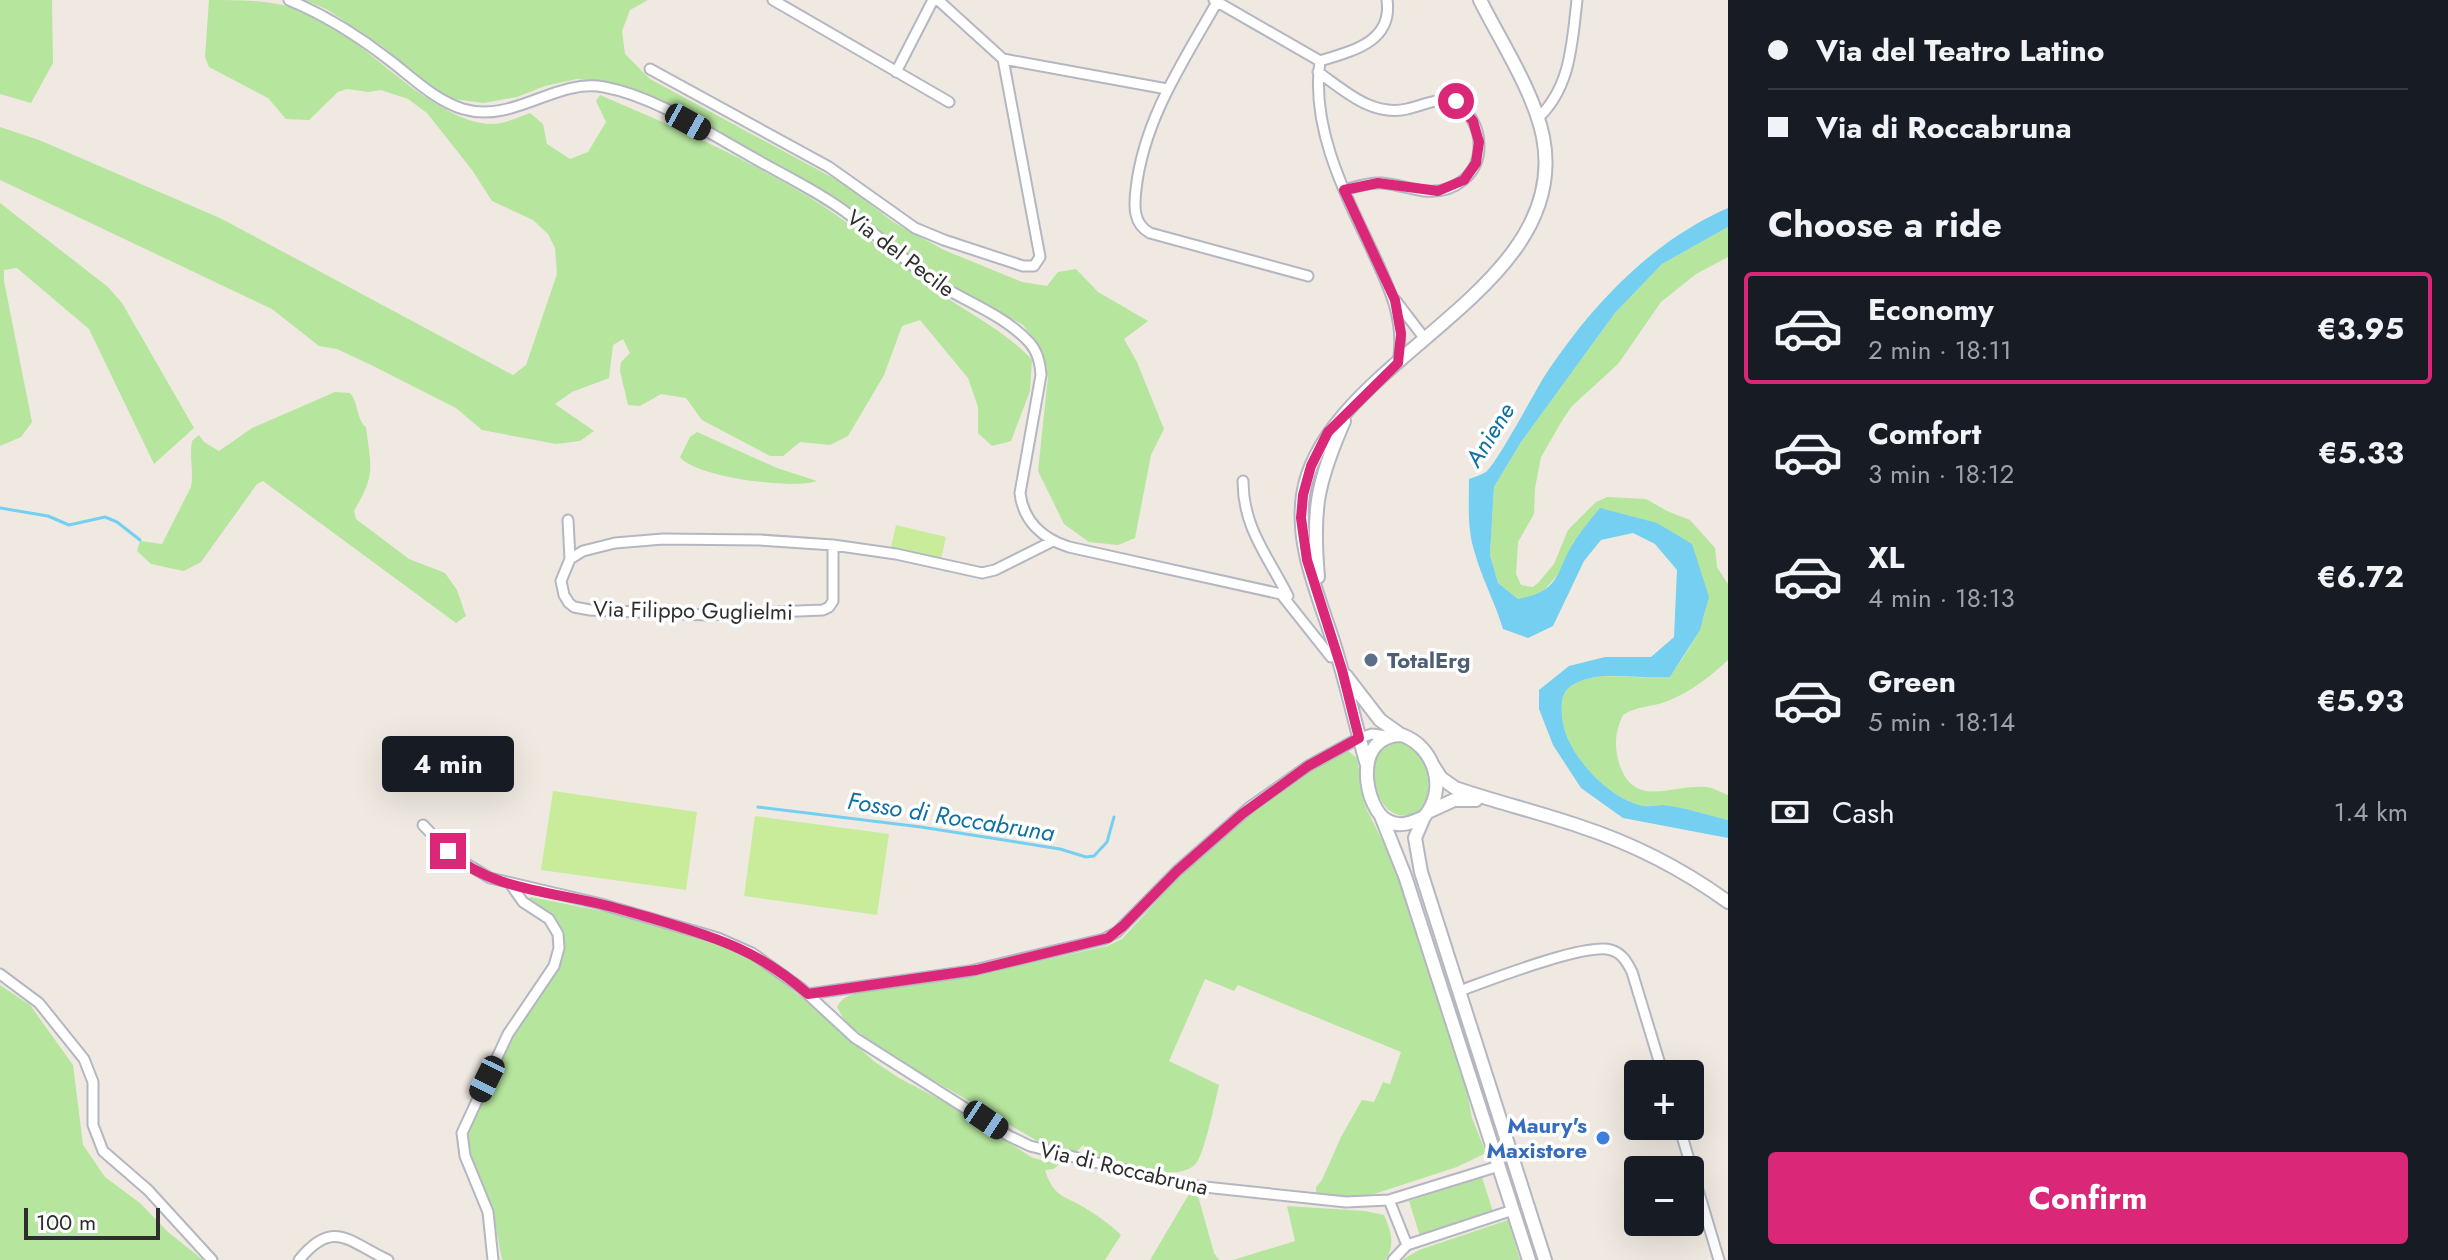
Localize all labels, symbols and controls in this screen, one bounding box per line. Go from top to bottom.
text: Via del Teatro Latino [1816,29,2104,72]
route start [1438,83,1474,119]
car [661,100,715,144]
text: Via di Roccabruna [1816,106,2072,149]
text: Choose a ride [1768,198,2002,250]
street label: Via del Pecile [840,202,962,304]
text: Economy [1868,288,1994,331]
icon: car [1772,292,1844,364]
text: €3.95 [2317,307,2404,350]
text: 2 min · 18:11 [1868,331,2012,369]
water label: Aniene [1456,396,1523,474]
text: Comfort [1868,412,1981,455]
icon: car [1772,416,1844,488]
text: €5.33 [2318,431,2404,474]
text: 3 min · 18:12 [1868,455,2014,493]
text: XL [1868,536,1904,579]
icon: car [1772,540,1844,612]
text: €6.72 [2317,555,2404,598]
text: 4 min · 18:13 [1868,579,2015,617]
street label: Via Filippo Guglielmi [593,592,793,628]
place label: TotalErg [1387,644,1470,676]
marker: TotalErg [1362,651,1380,669]
text: Green [1868,660,1956,703]
icon: car [1772,664,1844,736]
text: €5.93 [2317,679,2404,722]
text: 5 min · 18:14 [1868,703,2015,741]
callout: 4 min [382,735,514,791]
text: 4 min [413,745,483,783]
water label: Fosso di Roccabruna [845,783,1057,850]
icon: cash [1768,790,1812,834]
text: Cash [1832,791,1895,834]
text: 1.4 km [2334,793,2408,831]
route end [430,833,466,869]
car [466,1052,508,1106]
map controls [1624,1060,1704,1236]
button: + [1624,1060,1704,1140]
car [959,1097,1013,1143]
place label: Maury's Maxistore [1486,1109,1587,1166]
marker: Maury's Maxistore [1594,1129,1612,1147]
street label: Via di Roccabruna [1037,1133,1211,1203]
button: Confirm [1768,1152,2408,1244]
button: − [1624,1156,1704,1236]
scale bar [24,1204,160,1240]
text: 100 m [36,1206,96,1238]

